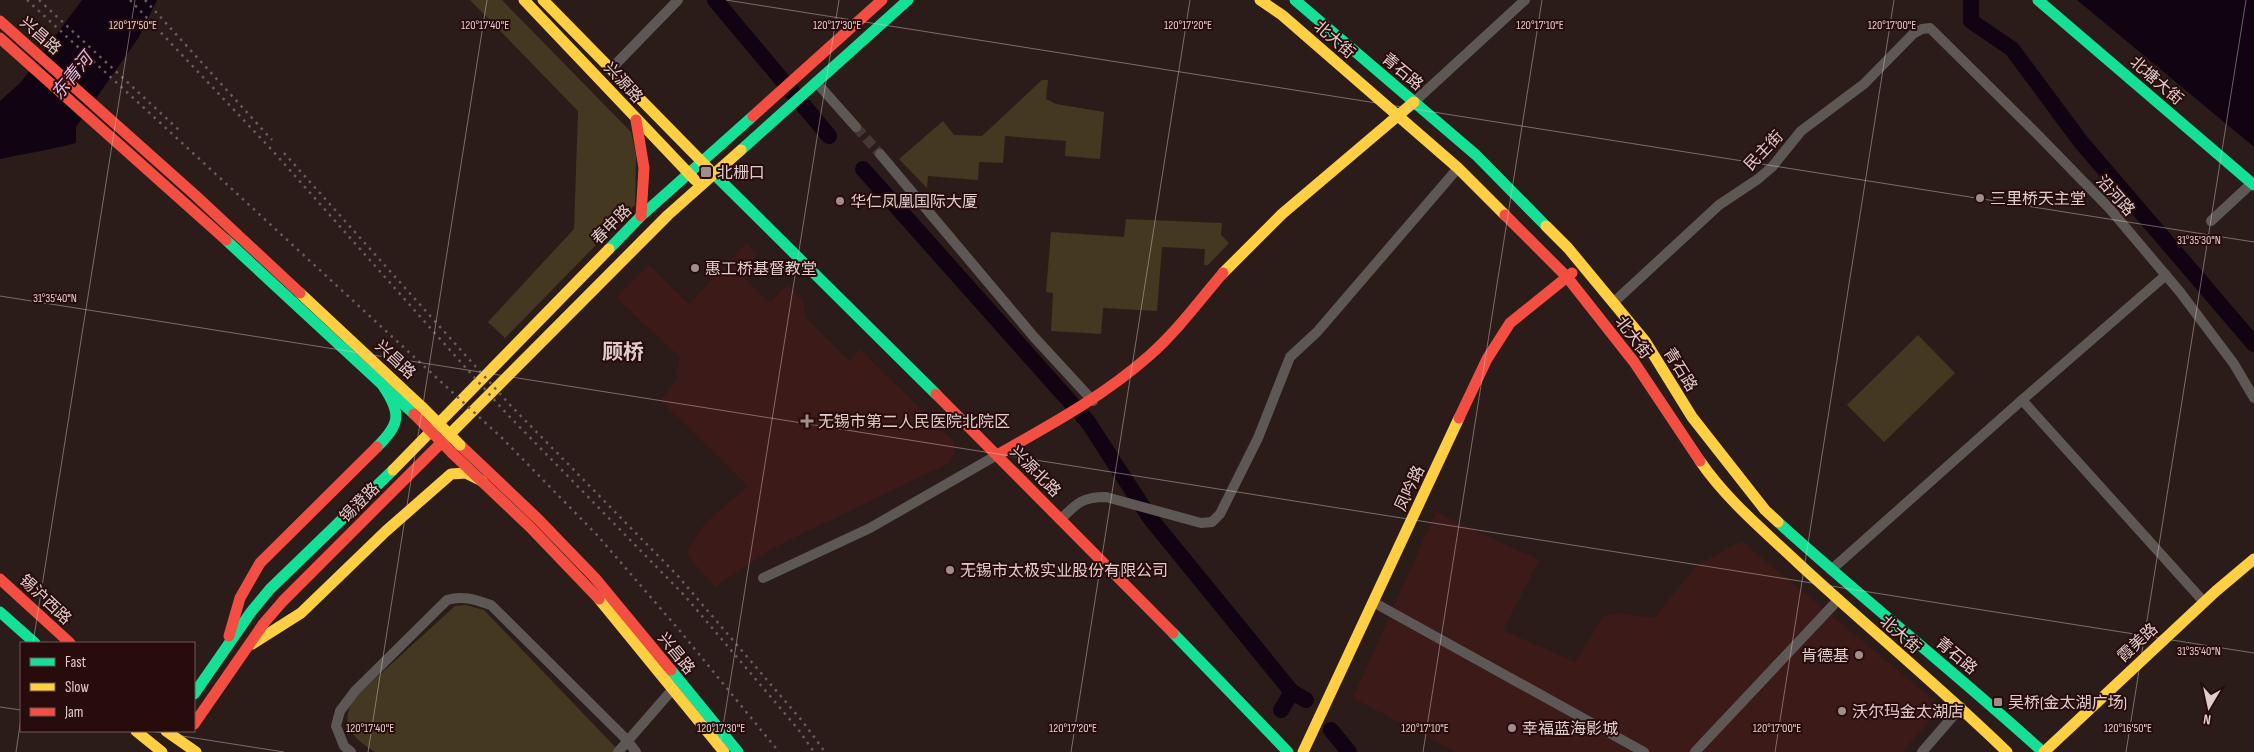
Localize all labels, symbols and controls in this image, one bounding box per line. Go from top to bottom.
street label: 兴昌路 [16,13,64,59]
street label: 北大街 [1310,17,1358,63]
text: 120°17'50"E [109,18,157,33]
text: 120°17'40"E [461,18,509,33]
text: 120°17'30"E [813,18,861,33]
text: 120°17'20"E [1164,18,1212,33]
text: 120°17'10"E [1516,18,1564,33]
text: 120°17'00"E [1868,18,1916,33]
water label: 东青河 [47,46,99,104]
street label: 青石路 [1378,49,1427,95]
street label: 北塘大街 [2126,53,2186,109]
street label: 兴源路 [600,59,646,107]
street label: 民主街 [1741,127,1788,175]
place label: 北栅口 [717,164,765,183]
marker: 北栅口 [699,165,713,179]
street label: 沿河路 [2092,172,2138,220]
place label: 三里桥天主堂 [1990,190,2086,209]
marker: 三里桥天主堂 [1974,192,1986,204]
place label: 华仁凤凰国际大厦 [850,193,978,212]
marker: 华仁凤凰国际大厦 [834,195,846,207]
street label: 春申路 [588,201,636,249]
text: 31°35'30"N [2177,233,2221,248]
place label: 惠工桥基督教堂 [705,260,817,279]
marker: 惠工桥基督教堂 [689,262,701,274]
text: 31°35'40"N [33,291,77,306]
street label: 北大街 [1611,313,1655,363]
street label: 兴昌路 [371,337,419,383]
district label: 顾桥 [602,340,644,365]
street label: 青石路 [1659,344,1701,395]
place label: 无锡市第二人民医院北院区 [818,413,1010,432]
marker: 无锡市第二人民医院北院区 [800,414,814,428]
street label: 兴源北路 [1006,443,1064,501]
street label: 凤吟路 [1392,463,1429,514]
street label: 锡澄路 [336,479,384,527]
place label: 无锡市太极实业股份有限公司 [960,562,1168,581]
marker: 无锡市太极实业股份有限公司 [944,564,956,576]
street label: 锡沪西路 [15,571,75,629]
street label: 北大街 [1876,612,1924,658]
street label: 霞美路 [2114,620,2162,666]
street label: 兴昌路 [653,629,698,679]
street label: 青石路 [1932,633,1981,679]
legend [20,642,195,732]
text: 31°35'40"N [2177,644,2221,659]
place label: 肯德基 [1801,647,1849,666]
marker: 肯德基 [1853,649,1865,661]
text: Fast [65,653,87,672]
text: Slow [65,678,89,697]
north arrow [2184,682,2234,732]
place label: 吴桥(金太湖广场) [2008,694,2127,713]
marker: 吴桥(金太湖广场) [1992,696,2004,708]
text: Jam [64,703,83,722]
place label: 沃尔玛金太湖店 [1852,703,1964,722]
marker: 沃尔玛金太湖店 [1836,705,1848,717]
text: N [2202,710,2212,728]
place label: 幸福蓝海影城 [1522,720,1618,739]
text: 120°17'40"E [346,721,394,736]
text: 120°17'30"E [697,721,745,736]
text: 120°17'20"E [1049,721,1097,736]
text: 120°17'10"E [1401,721,1449,736]
text: 120°17'00"E [1753,721,1801,736]
text: 120°16'50"E [2104,721,2152,736]
marker: 幸福蓝海影城 [1506,722,1518,734]

